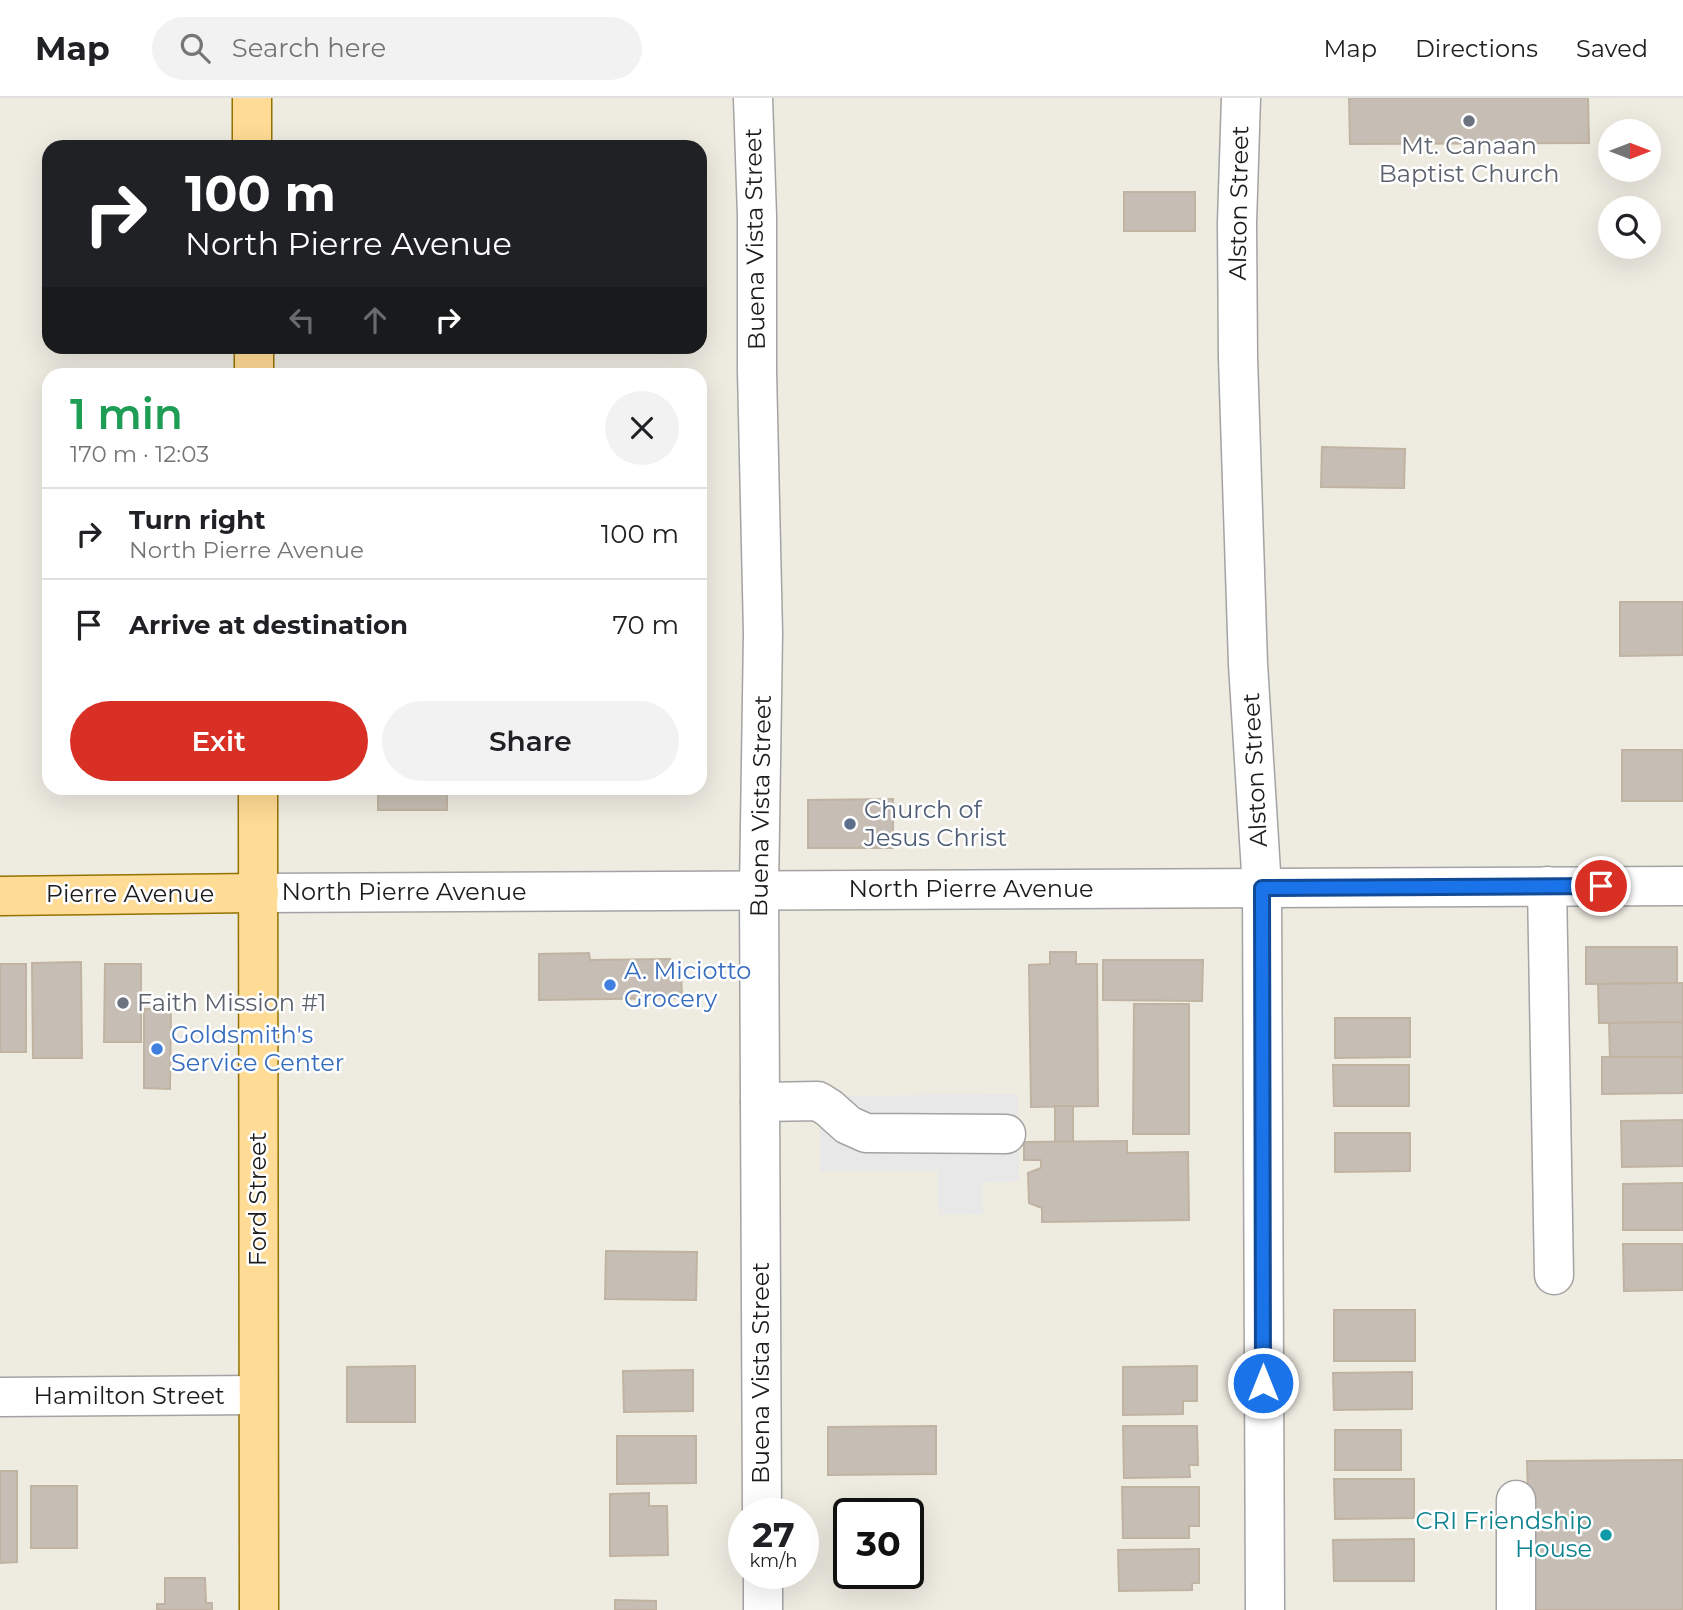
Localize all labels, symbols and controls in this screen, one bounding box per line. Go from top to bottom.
search box [152,17,642,80]
text: Map [35,28,110,68]
icon: search [176,29,214,67]
text: Search here [232,32,386,64]
text: Map [1324,34,1377,63]
text: Directions [1415,34,1538,63]
text: Saved [1576,34,1648,63]
marker: Mt. Canaan Baptist Church [1461,113,1477,129]
north arrow [1598,119,1661,182]
map controls [1598,119,1661,259]
street label: Alston Street [1223,125,1254,281]
street label: Buena Vista Street [738,127,771,350]
place label: Mt. Canaan Baptist Church [1379,131,1559,188]
text: 100 m [185,164,336,223]
icon: right [70,168,161,259]
button: search [1598,196,1661,259]
text: North Pierre Avenue [185,224,512,263]
icon: left [283,301,321,339]
icon: ahead [356,301,394,339]
icon: right [429,301,467,339]
text: 1 min [70,388,183,440]
button: close [605,391,679,465]
text: 170 m · 12:03 [70,440,209,468]
text: Turn right [129,504,265,536]
icon: right [70,515,108,553]
text: 100 m [601,518,679,550]
text: North Pierre Avenue [129,536,364,564]
icon: arrive [70,606,108,644]
text: Arrive at destination [129,609,408,641]
text: 70 m [613,609,679,641]
street label: Alston Street [1236,692,1273,848]
street label: Buena Vista Street [744,694,777,917]
button: Exit [70,701,368,781]
button: Share [382,701,679,781]
place label: Church of Jesus Christ [863,795,1007,852]
marker: Church of Jesus Christ [842,816,858,832]
pin [1571,856,1631,916]
icon: arrive [1582,867,1620,905]
street label: North Pierre Avenue [848,874,1094,903]
street label: North Pierre Avenue [281,877,527,906]
street label: Pierre Avenue [46,879,214,908]
place label: A. Miciotto Grocery [624,956,751,1013]
marker: A. Miciotto Grocery [602,977,618,993]
place label: Faith Mission #1 [137,988,327,1017]
marker: Faith Mission #1 [115,995,131,1011]
place label: Goldsmith's Service Center [171,1020,344,1077]
marker: Goldsmith's Service Center [149,1041,165,1057]
street label: Ford Street [243,1132,272,1266]
street label: Buena Vista Street [746,1262,775,1484]
position arrow [1226,1346,1300,1420]
street label: Hamilton Street [33,1381,225,1410]
speed limit sign: 30 [833,1498,924,1589]
place label: CRI Friendship House [1416,1506,1592,1563]
text: 27 [752,1513,795,1556]
marker: CRI Friendship House [1598,1527,1614,1543]
text: km/h [749,1550,798,1572]

